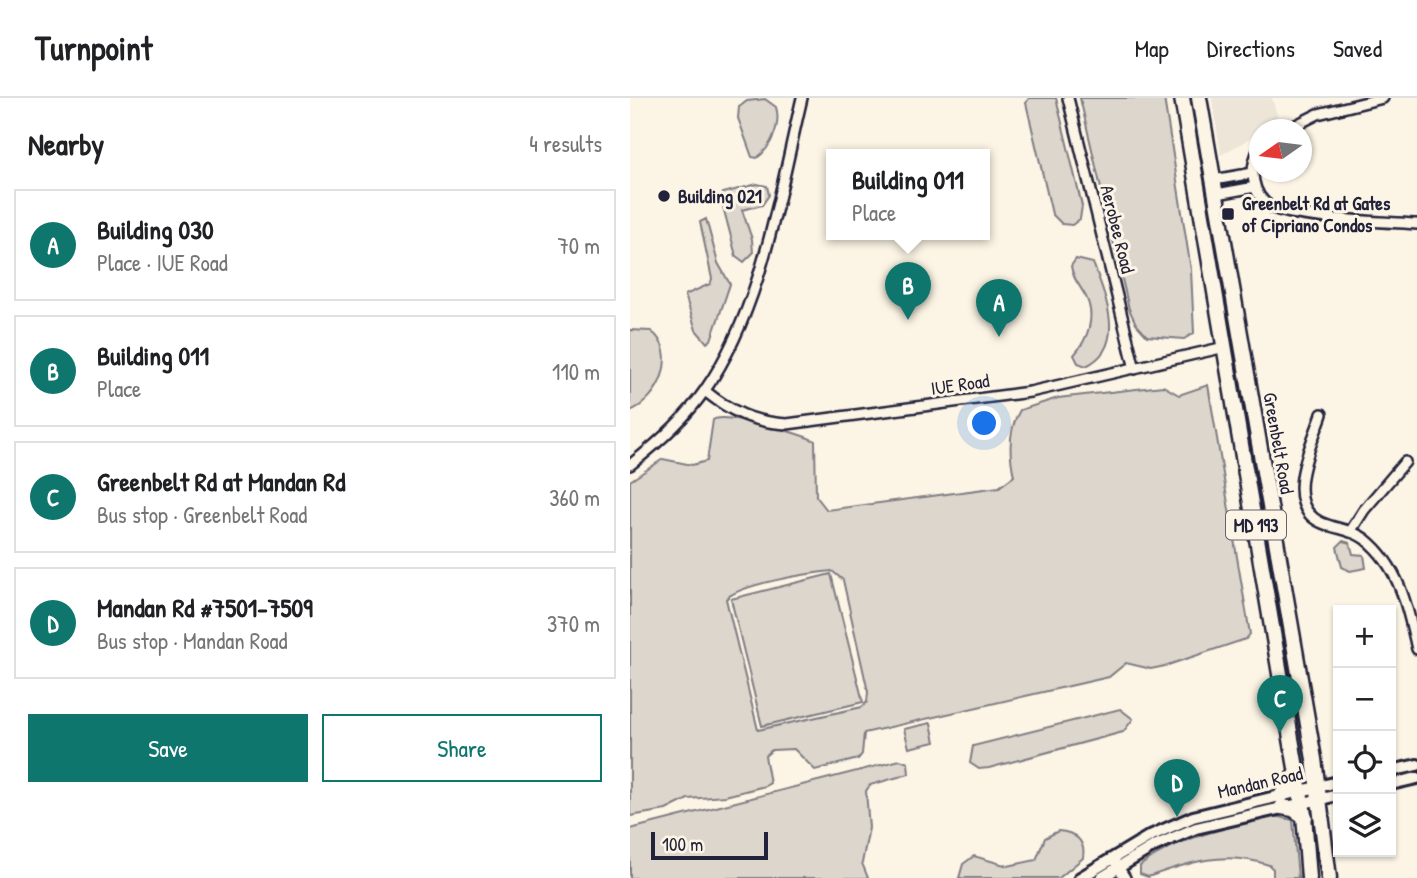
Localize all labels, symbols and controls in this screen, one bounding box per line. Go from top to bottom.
text: Turnpoint [35,26,152,70]
text: Map [1135,32,1169,64]
text: Directions [1207,32,1295,64]
text: Saved [1333,32,1382,64]
north arrow [1249,119,1312,182]
text: Nearby [28,124,104,164]
text: 4 results [529,128,602,159]
popup [826,149,990,240]
text: Building 011 [852,162,964,197]
street label: Aerobee Road [1094,182,1142,277]
place label: Building 021 [678,183,762,210]
marker: Building 021 [656,188,672,204]
place label: Greenbelt Rd at Gates of Cipriano Condos [1242,190,1391,239]
text: Place [852,197,896,228]
marker: Greenbelt Rd at Gates of Cipriano Condos [1220,206,1236,222]
text: Building 030 [97,212,214,247]
text: A [47,230,59,261]
text: 70 m [557,230,600,261]
text: Place · IUE Road [97,247,228,278]
pin: B [885,262,931,320]
pin: A [976,279,1022,337]
text: Building 011 [97,338,209,373]
text: B [47,356,59,387]
text: 110 m [552,356,600,387]
street label: IUE Road [929,367,992,401]
text: Place [97,373,141,404]
street label: Greenbelt Road [1257,390,1301,496]
your location [967,406,1001,440]
text: Greenbelt Rd at Mandan Rd [97,464,345,499]
text: C [47,482,59,513]
text: 360 m [549,482,600,513]
text: Bus stop · Greenbelt Road [97,499,307,530]
road number: MD 193 [1226,510,1286,540]
text: Mandan Rd #7501-7509 [97,590,313,625]
map controls [1333,605,1396,857]
button: + [1333,605,1396,668]
text: D [48,608,58,639]
text: 370 m [547,608,600,639]
text: Bus stop · Mandan Road [97,625,288,656]
button: − [1333,668,1396,731]
pin: C [1257,675,1303,733]
button: Save [28,714,308,782]
button: Share [322,714,602,782]
button: locate [1333,731,1396,794]
pin: D [1154,759,1200,817]
street label: Mandan Road [1215,759,1306,804]
button: layers [1333,794,1396,857]
scale bar [651,829,768,861]
text: 100 m [662,831,703,857]

